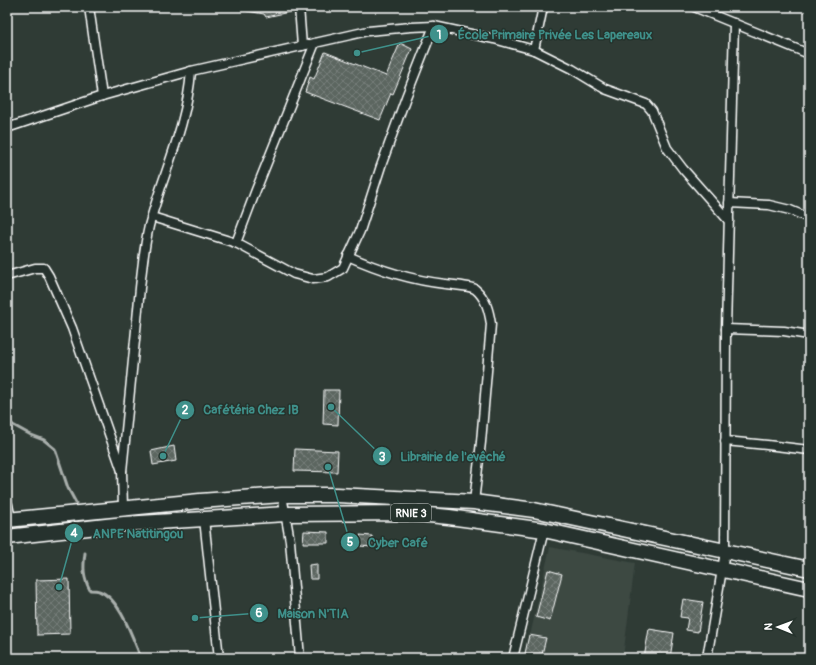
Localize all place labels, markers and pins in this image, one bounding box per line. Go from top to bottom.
callout: École Primaire Privée Les Lapereaux [429,22,660,47]
callout: Cafétéria Chez IB [175,397,307,422]
callout: Librairie de l'evêché [372,444,514,469]
callout: ANPE Natitingou [64,521,191,546]
callout: Cyber Café [340,530,436,555]
callout: Maison N'TIA [249,601,356,626]

